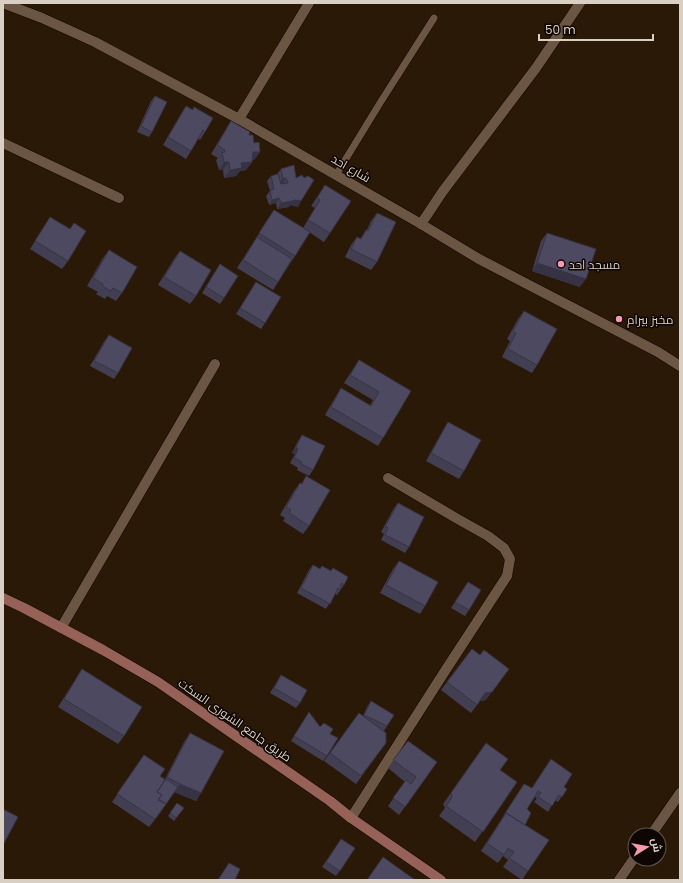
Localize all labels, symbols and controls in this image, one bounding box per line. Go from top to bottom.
scale bar [539,16,653,42]
text: 50 m [545,21,576,38]
street label: شارع احد [328,150,374,186]
place label: مسجد احد [569,256,620,273]
marker: مسجد احد [556,259,566,269]
place label: مخبز بيرام [627,311,673,328]
marker: مخبز بيرام [614,314,624,324]
street label: طريق جامع الشورى السكت [175,674,295,766]
north arrow [627,827,667,867]
text: ش [648,837,666,854]

